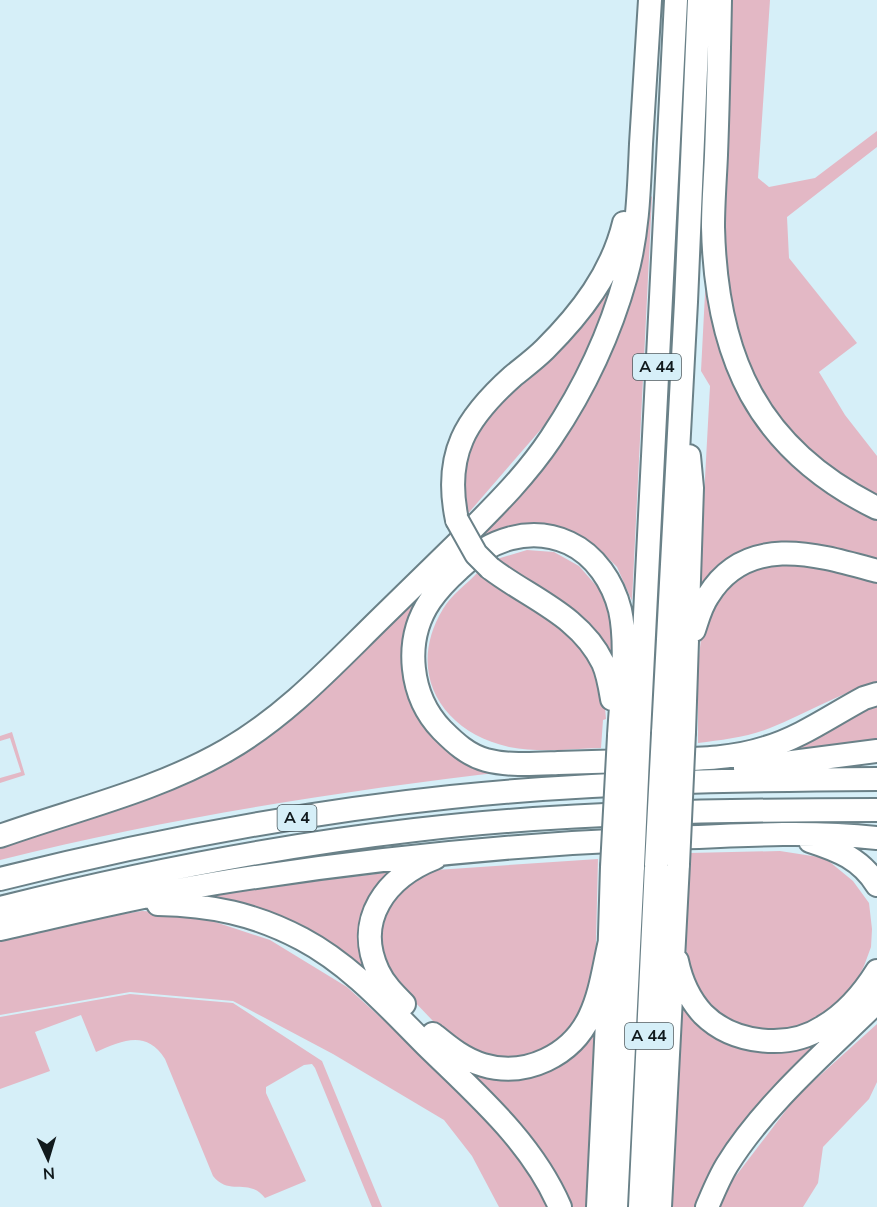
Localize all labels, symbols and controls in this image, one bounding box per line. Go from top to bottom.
road number: A 44 [633,354,681,380]
road number: A 4 [278,805,316,831]
road number: A 44 [625,1023,673,1049]
north arrow [18,1129,78,1189]
text: N [42,1162,56,1184]

